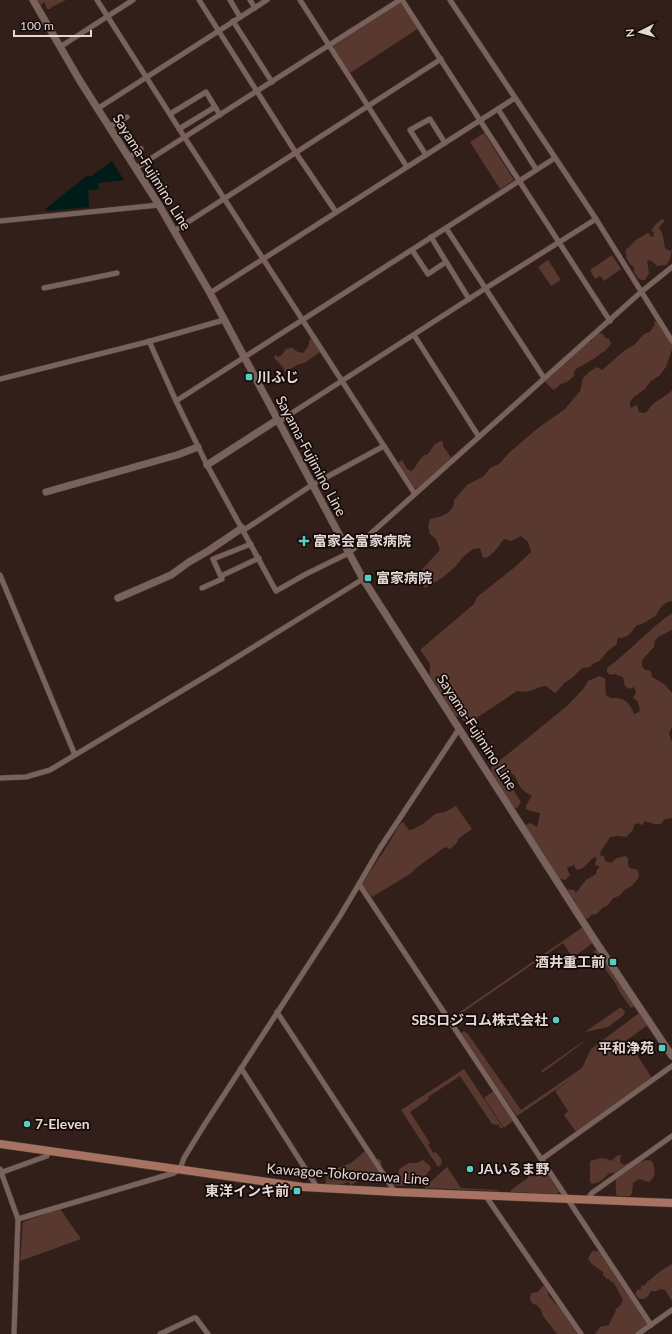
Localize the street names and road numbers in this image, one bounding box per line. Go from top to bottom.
street label: Sayama-Fujimino Line [110,110,195,233]
street label: Sayama-Fujimino Line [273,393,350,519]
street label: Sayama-Fujimino Line [434,671,521,792]
street label: Kawagoe-Tokorozawa Line [266,1159,430,1188]

